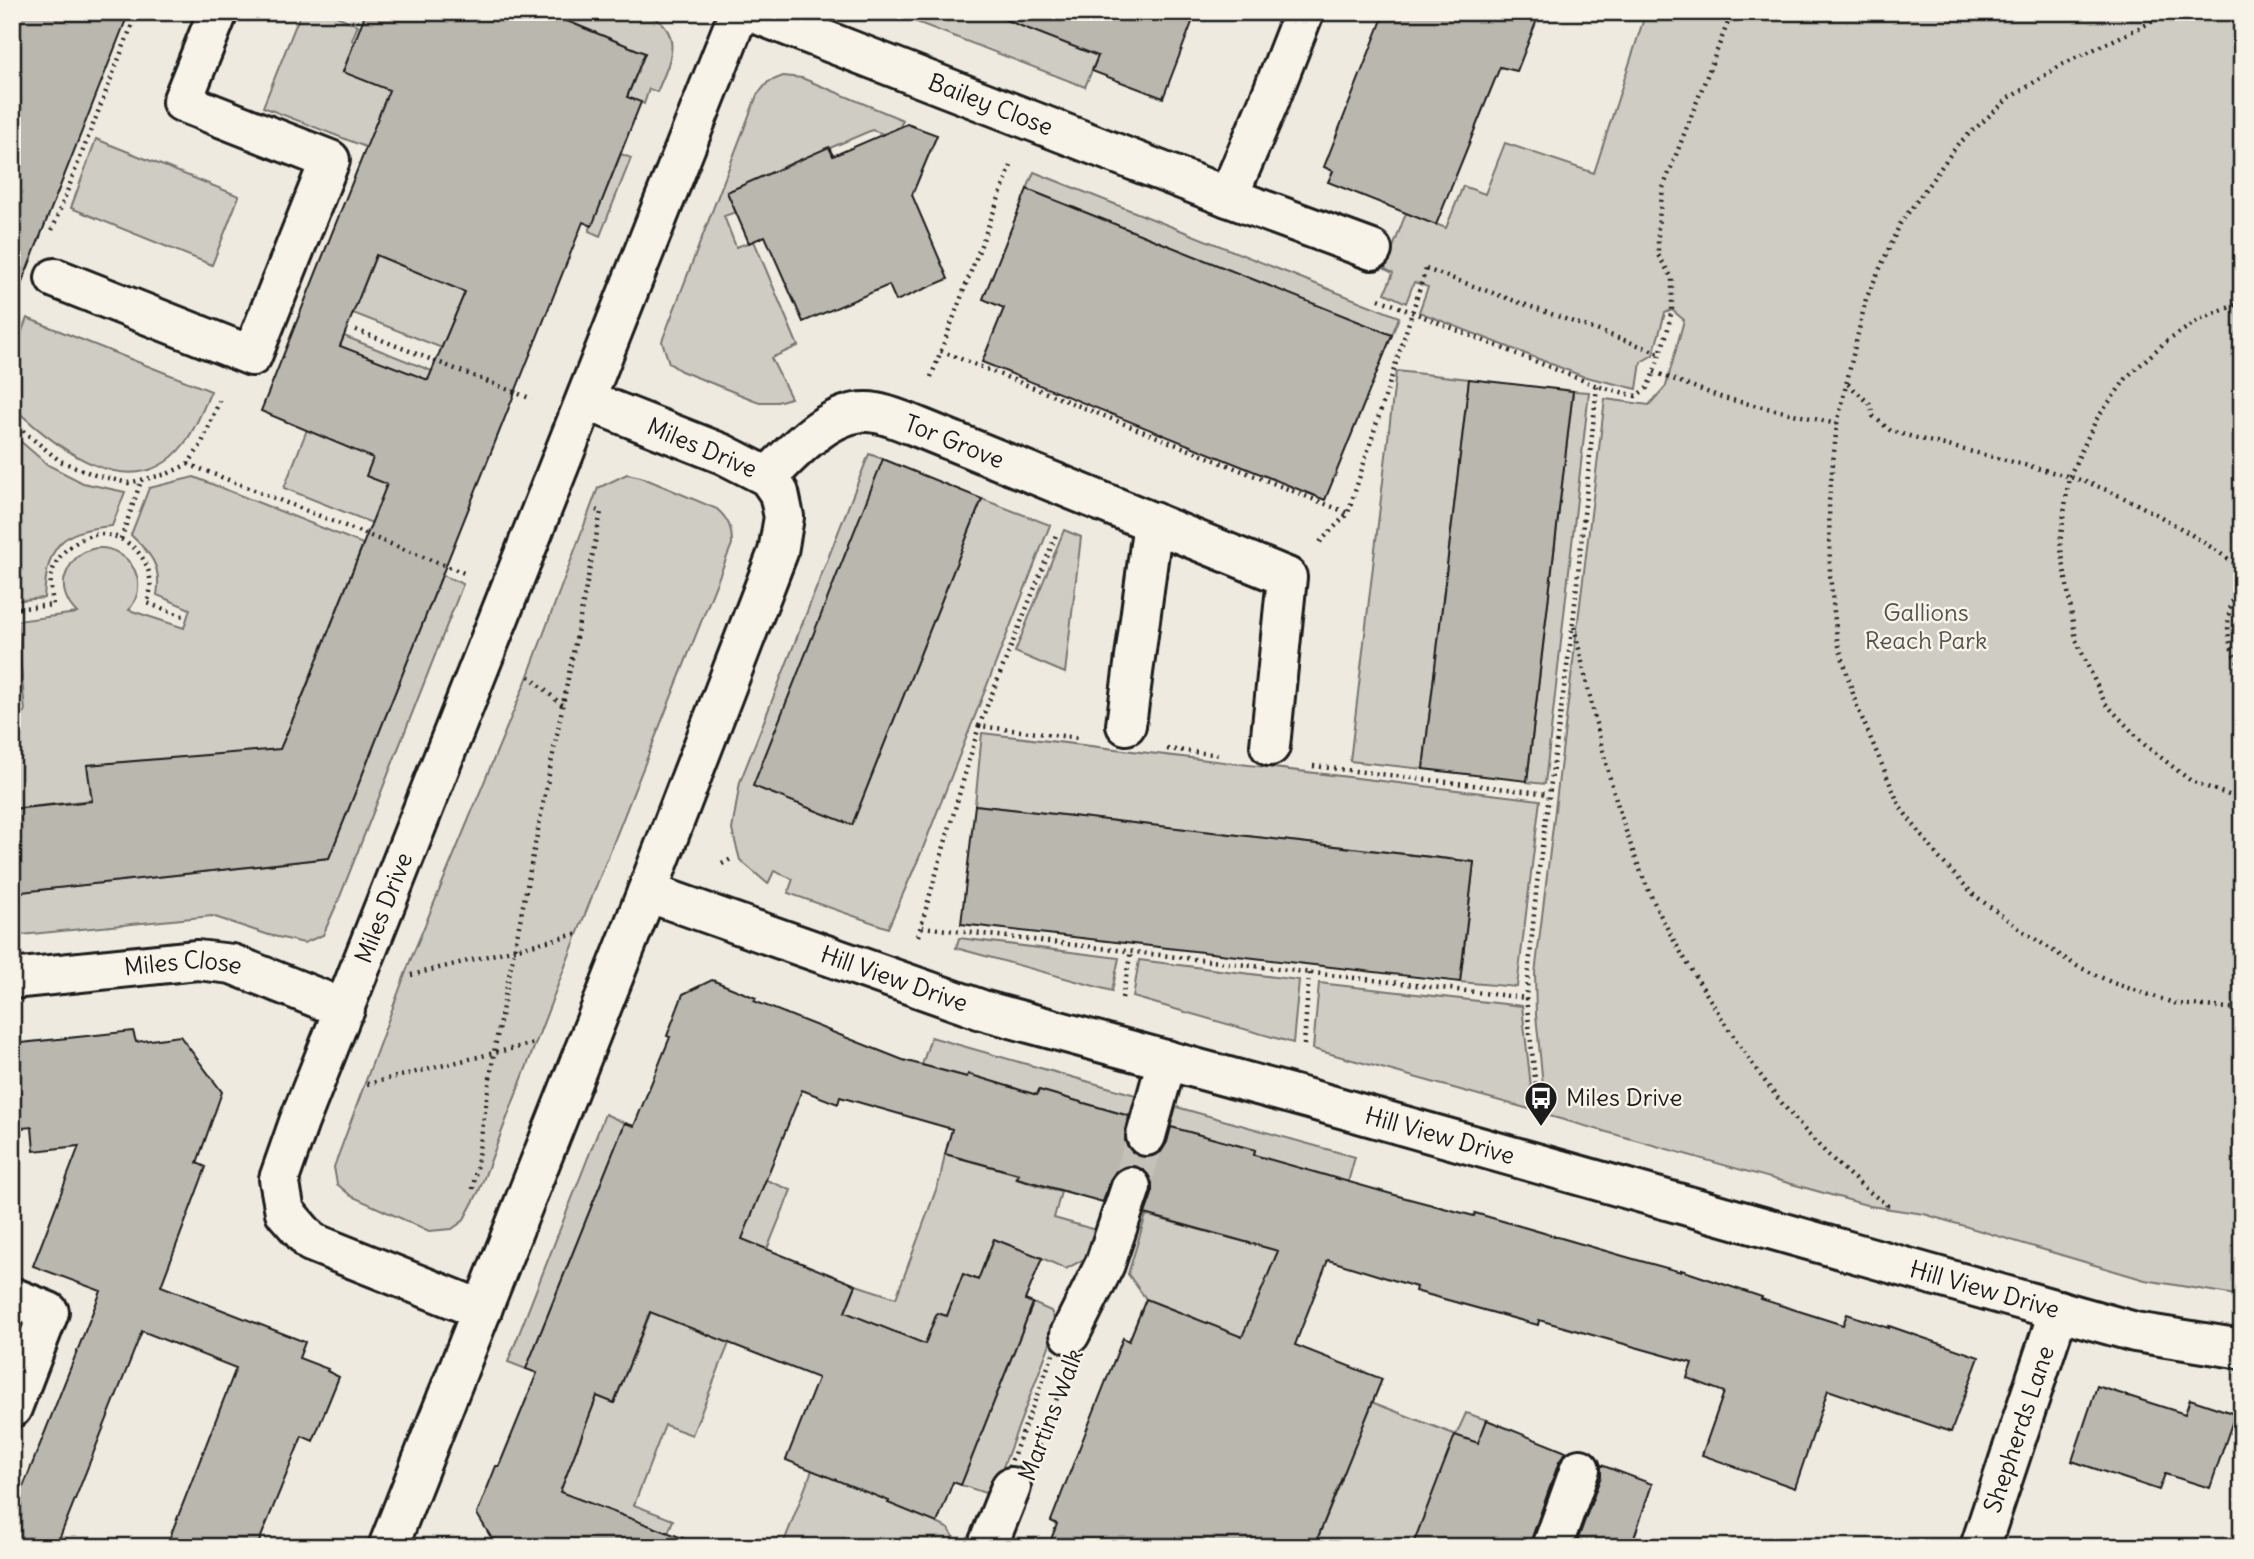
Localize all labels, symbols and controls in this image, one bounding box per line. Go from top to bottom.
street label: Bailey Close [924,66,1057,142]
street label: Tor Grove [901,407,1009,474]
street label: Miles Drive [643,411,762,484]
park label: Gallions Reach Park [1865,597,1987,655]
street label: Miles Drive [348,848,418,967]
street label: Hill View Drive [817,938,972,1018]
street label: Miles Close [123,944,247,981]
bus stop icon: Miles Drive [1522,1079,1560,1128]
place label: Miles Drive [1566,1082,1682,1112]
street label: Hill View Drive [1362,1100,1518,1170]
street label: Hill View Drive [1907,1253,2063,1324]
street label: Shepherds Lane [1976,1342,2060,1517]
street label: Martins Walk [1011,1344,1089,1485]

